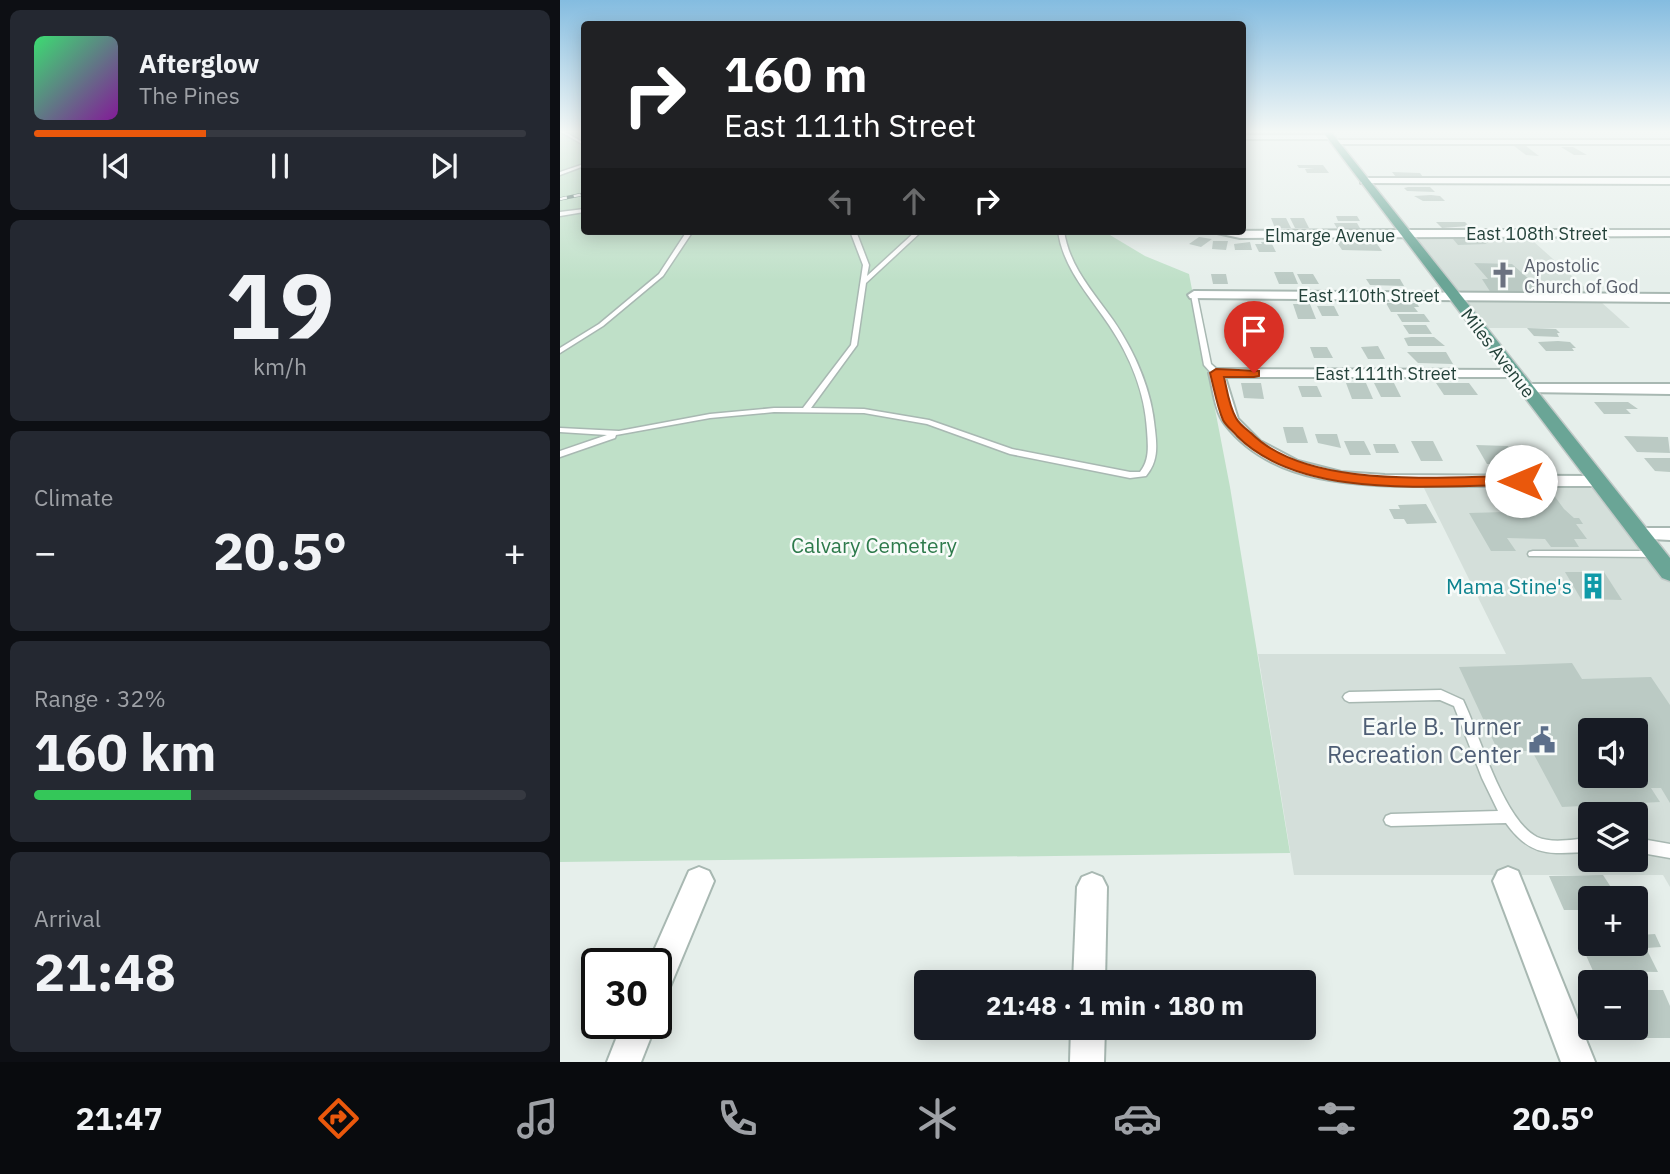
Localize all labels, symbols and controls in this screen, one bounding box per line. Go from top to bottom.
text: 160 m [724,42,868,105]
text: Afterglow [139,46,259,80]
icon: right [609,49,700,140]
text: The Pines [139,80,240,110]
text: East 111th Street [724,104,976,146]
icon: previous [97,147,135,185]
icon: pause [261,147,299,185]
icon: next [425,147,463,185]
icon: left [822,182,860,220]
icon: ahead [895,182,933,220]
icon: right [968,182,1006,220]
street label: East 108th Street [1466,222,1608,245]
street label: Elmarge Avenue [1265,224,1395,247]
text: 19 [225,246,335,364]
place label: Apostolic Church of God [1524,254,1639,298]
church icon: Apostolic Church of God [1488,260,1518,290]
street label: East 110th Street [1298,284,1440,307]
pin [1224,301,1284,373]
street label: Miles Avenue [1456,304,1540,402]
icon: arrive [1235,312,1273,350]
text: km/h [253,351,307,381]
street label: East 111th Street [1315,362,1457,385]
position arrow [1484,444,1558,518]
text: Climate [34,482,113,512]
text: 20.5° [213,517,347,584]
text: − [34,527,57,576]
text: + [503,527,526,576]
park label: Calvary Cemetery [791,531,958,559]
building icon: Mama Stine's [1578,571,1608,601]
place label: Mama Stine's [1446,572,1572,600]
text: Range · 32% [34,683,166,713]
place label: Earle B. Turner Recreation Center [1327,710,1521,770]
text: 160 km [34,718,216,785]
map controls [1578,718,1648,1040]
button: sound [1578,718,1648,788]
public building icon: Earle B. Turner Recreation Center [1527,725,1557,755]
button: layers [1578,802,1648,872]
button: + [1578,886,1648,956]
text: Arrival [34,903,101,933]
text: 21:48 [34,938,176,1005]
speed limit sign: 30 [581,948,672,1039]
button: − [1578,970,1648,1040]
text: 21:48 · 1 min · 180 m [986,988,1244,1022]
icon: directions [314,1094,363,1143]
icon: music [513,1094,562,1143]
icon: phone [713,1094,762,1143]
icon: climate [913,1094,962,1143]
icon: car [1113,1094,1162,1143]
icon: filters [1312,1094,1361,1143]
text: 21:47 [75,1097,163,1139]
text: 20.5° [1512,1097,1595,1139]

